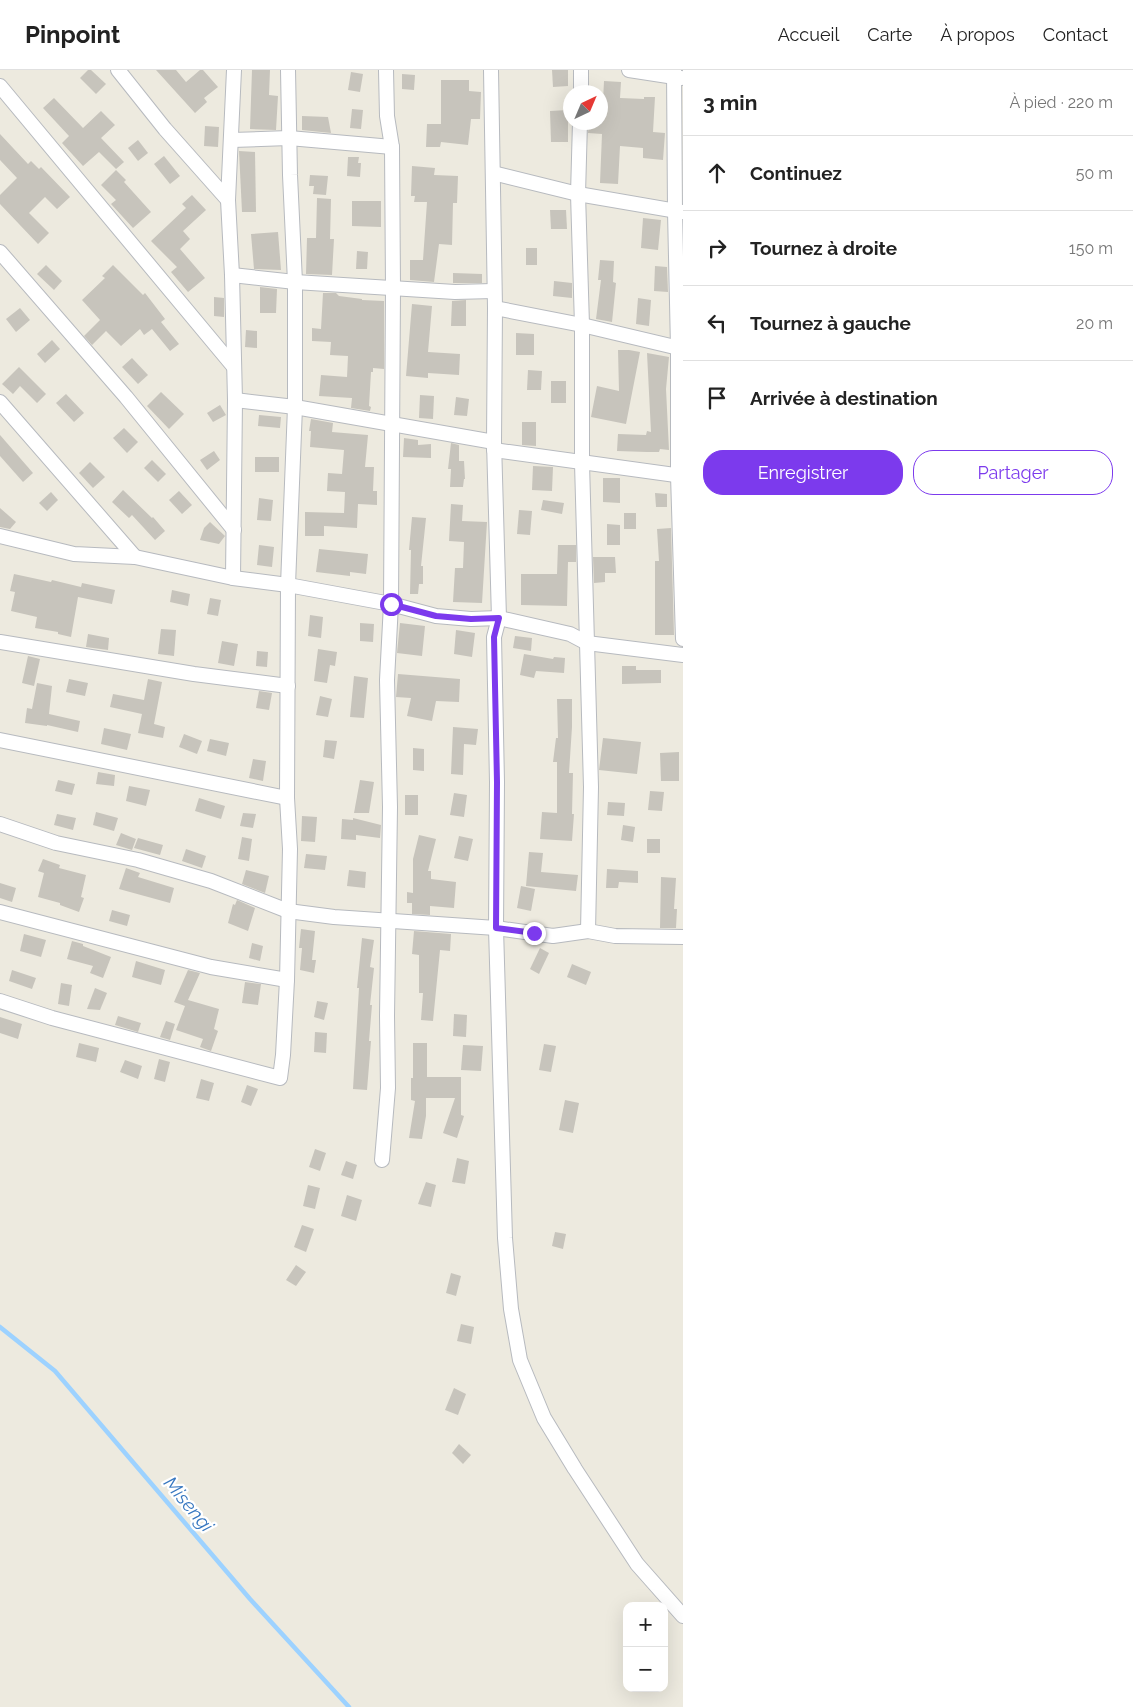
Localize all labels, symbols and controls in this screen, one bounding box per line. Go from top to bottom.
text: Pinpoint [25,20,120,49]
text: Accueil [778,24,839,45]
text: Carte [867,24,912,45]
text: À propos [940,24,1015,45]
text: Contact [1043,24,1108,45]
north arrow [563,85,608,130]
text: 3 min [703,90,757,115]
text: À pied · 220 m [1009,93,1113,112]
icon: ahead [703,159,731,187]
text: Continuez [750,162,842,184]
text: 50 m [1076,164,1113,183]
icon: right [703,234,731,262]
text: Tournez à droite [750,237,897,259]
text: 150 m [1069,239,1113,258]
icon: left [703,309,731,337]
text: Tournez à gauche [750,312,911,334]
text: 20 m [1076,314,1113,333]
icon: arrive [703,384,731,412]
text: Arrivée à destination [750,387,938,409]
button: Enregistrer [703,450,903,495]
button: Partager [913,450,1113,495]
route start [380,593,403,616]
route end [523,922,546,945]
water label: Misengi [160,1472,219,1537]
map controls [623,1602,668,1692]
button: + [623,1602,668,1647]
button: − [623,1647,668,1692]

